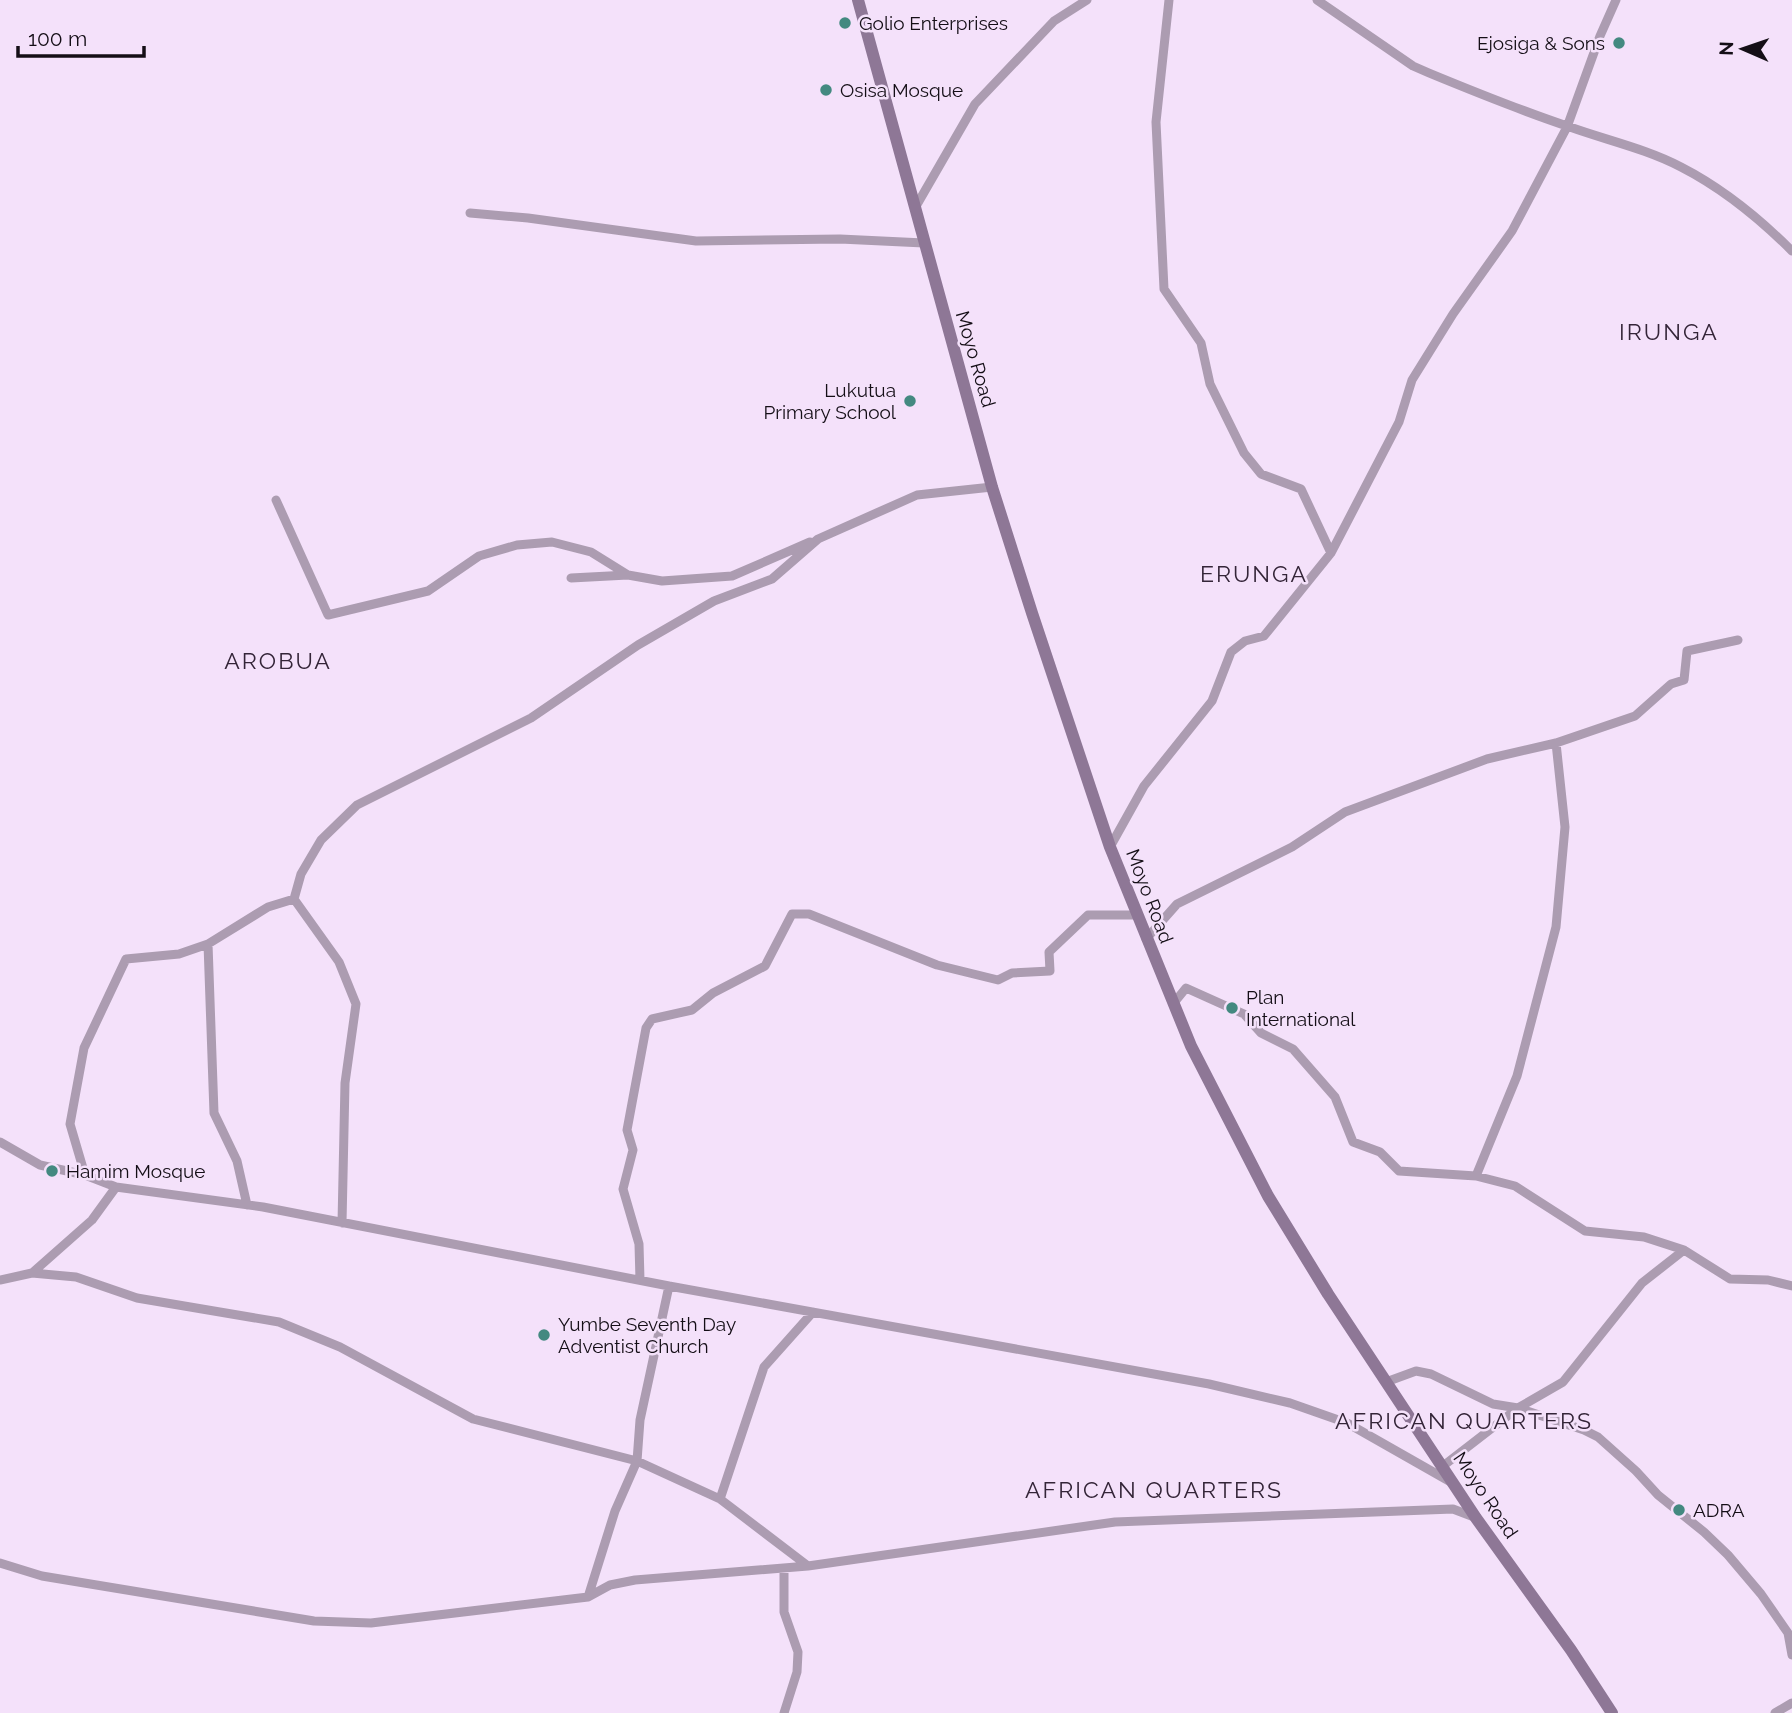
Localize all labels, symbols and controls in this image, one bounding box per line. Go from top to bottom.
place label: Golio Enterprises [859,12,1008,34]
scale bar [18,14,144,58]
north arrow [1708,14,1778,84]
marker: Golio Enterprises [837,15,853,31]
text: 100 m [28,26,87,51]
place label: Ejosiga & Sons [1477,32,1605,54]
marker: Ejosiga & Sons [1611,35,1627,51]
text: N [1715,41,1737,56]
place label: Osisa Mosque [840,79,963,101]
marker: Osisa Mosque [818,82,834,98]
street label: Moyo Road [952,308,1000,410]
district label: IRUNGA [1619,318,1719,345]
place label: Lukutua Primary School [763,379,897,423]
marker: Lukutua Primary School [902,393,918,409]
district label: ERUNGA [1200,560,1308,587]
district label: AROBUA [224,647,332,674]
street label: Moyo Road [1122,846,1178,946]
place label: Plan International [1246,986,1356,1030]
marker: Plan International [1224,1000,1240,1016]
place label: Hamim Mosque [66,1160,205,1182]
marker: Hamim Mosque [44,1163,60,1179]
place label: Yumbe Seventh Day Adventist Church [558,1313,736,1357]
marker: Yumbe Seventh Day Adventist Church [536,1327,552,1343]
district label: AFRICAN QUARTERS [1335,1407,1593,1434]
street label: Moyo Road [1449,1448,1523,1542]
district label: AFRICAN QUARTERS [1025,1476,1283,1503]
place label: ADRA [1693,1499,1745,1521]
marker: ADRA [1671,1502,1687,1518]

